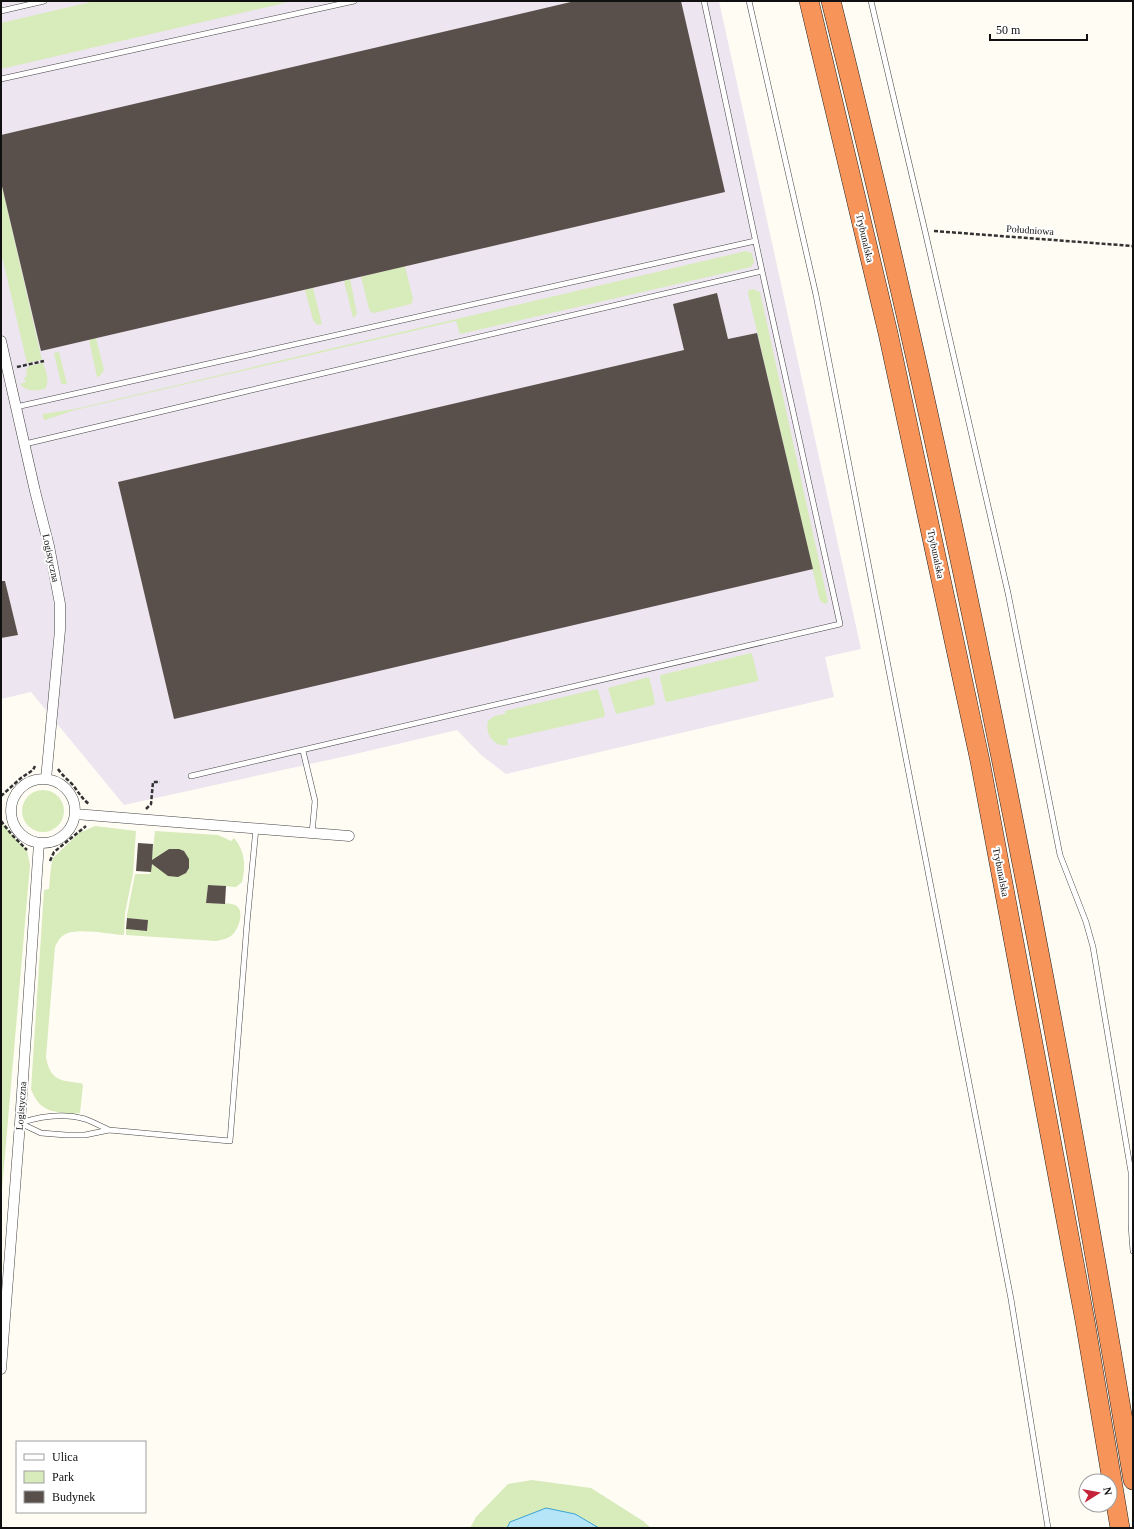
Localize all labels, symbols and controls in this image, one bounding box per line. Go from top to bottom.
scale bar [990,16,1087,42]
text: 50 m [996,23,1021,37]
street label: Trybunalska [854,213,876,264]
street label: Południowa [1006,223,1055,237]
street label: Trybunalska [925,529,947,580]
street label: Logistyczna [41,533,62,584]
street label: Trybunalska [991,847,1011,898]
street label: Logistyczna [14,1081,28,1131]
legend [16,1441,146,1513]
text: Ulica [52,1450,79,1464]
text: Park [52,1470,74,1484]
north arrow [1078,1473,1118,1513]
text: N [1101,1486,1114,1496]
text: Budynek [52,1490,95,1504]

